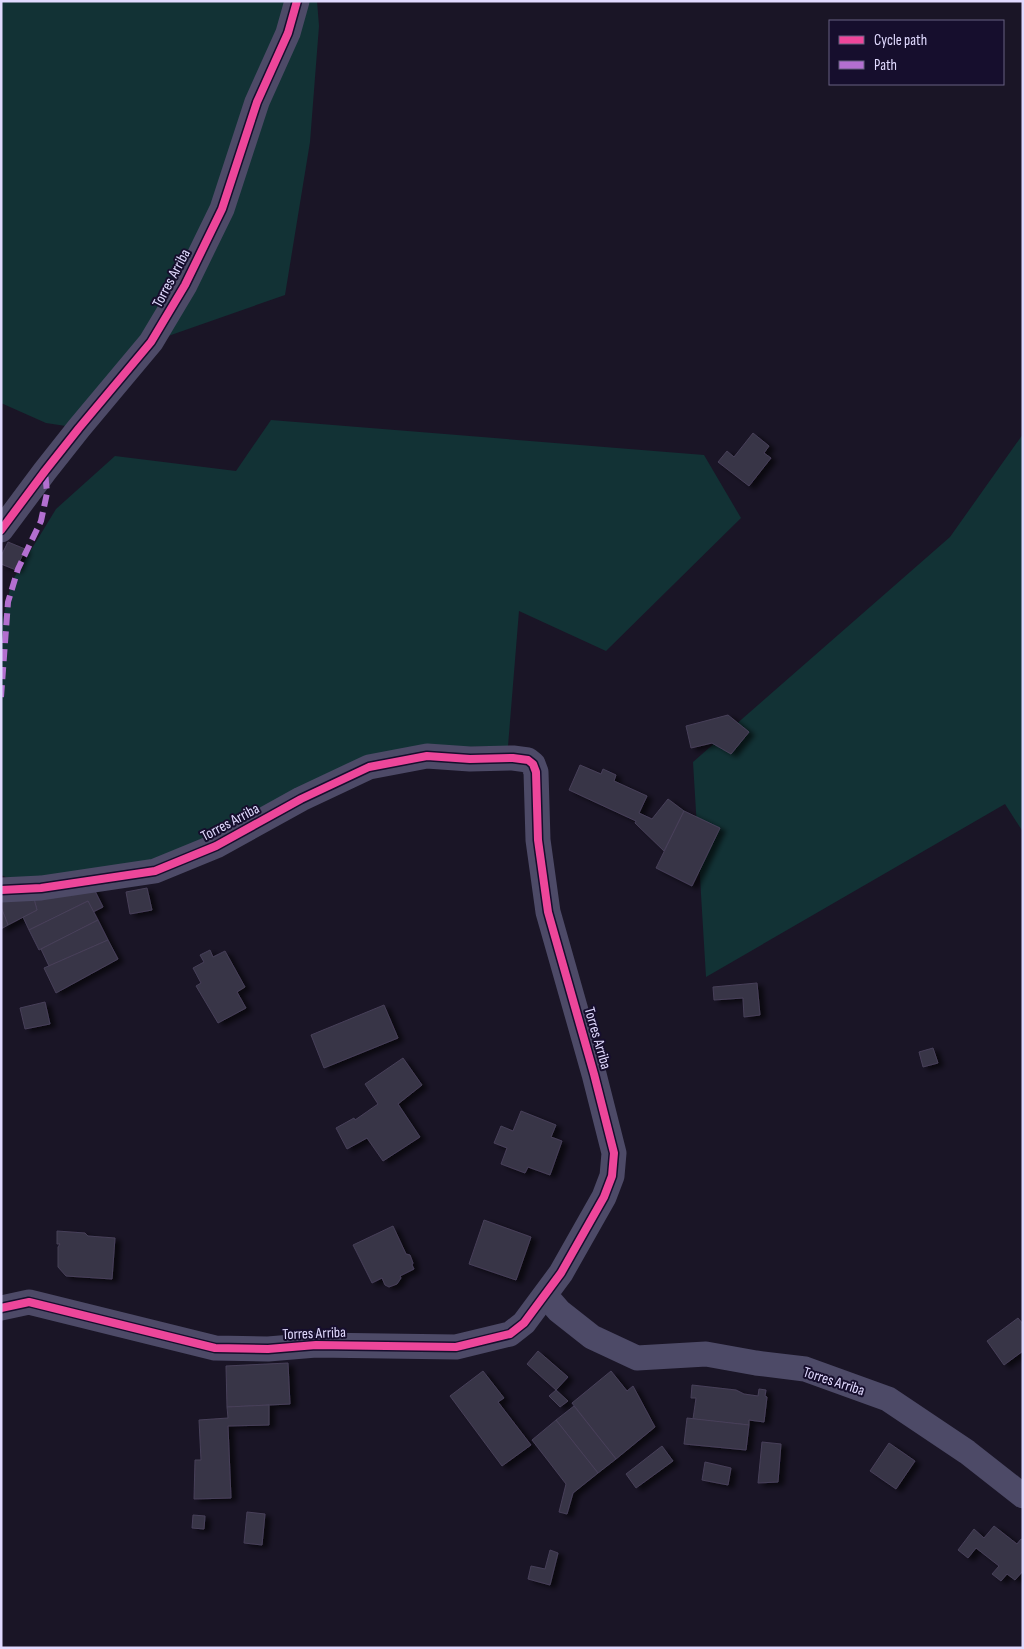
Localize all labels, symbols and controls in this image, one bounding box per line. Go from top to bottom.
legend [829,20,1004,85]
text: Cycle path [874,31,927,50]
text: Path [874,56,897,75]
street label: Torres Arriba [148,246,195,311]
street label: Torres Arriba [198,799,263,846]
street label: Torres Arriba [580,1005,615,1072]
street label: Torres Arriba [282,1323,346,1344]
street label: Torres Arriba [801,1363,867,1400]

